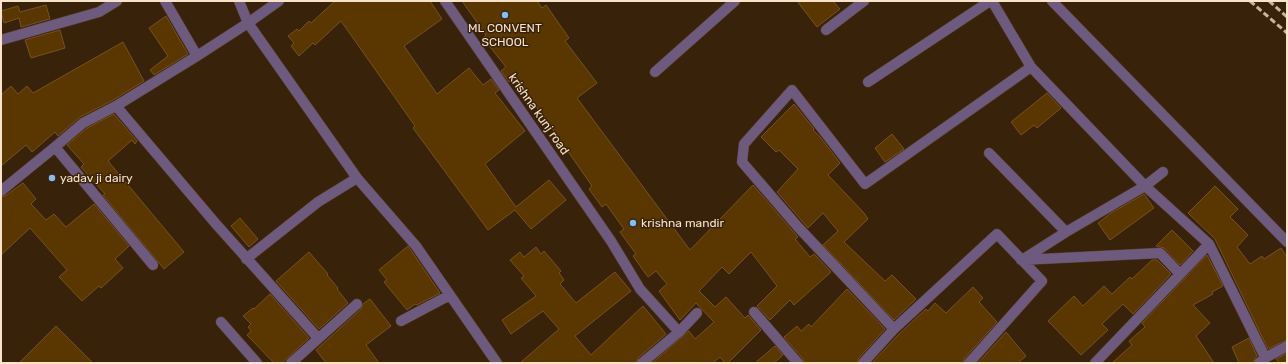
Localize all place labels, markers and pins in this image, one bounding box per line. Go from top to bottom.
marker: ML CONVENT SCHOOL [500,10,510,20]
place label: ML CONVENT SCHOOL [468,21,542,49]
place label: yadav ji dairy [60,171,133,185]
marker: yadav ji dairy [47,173,57,183]
place label: krishna mandir [641,216,725,230]
marker: krishna mandir [628,218,638,228]

